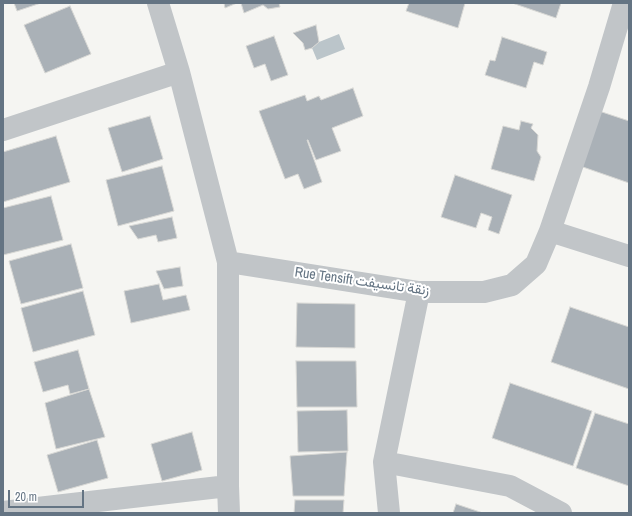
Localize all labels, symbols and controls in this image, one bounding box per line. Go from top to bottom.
street label: Rue Tensift زنقة تانسيفت [294,264,430,300]
scale bar [10,482,86,508]
text: 20 m [15,489,37,505]

